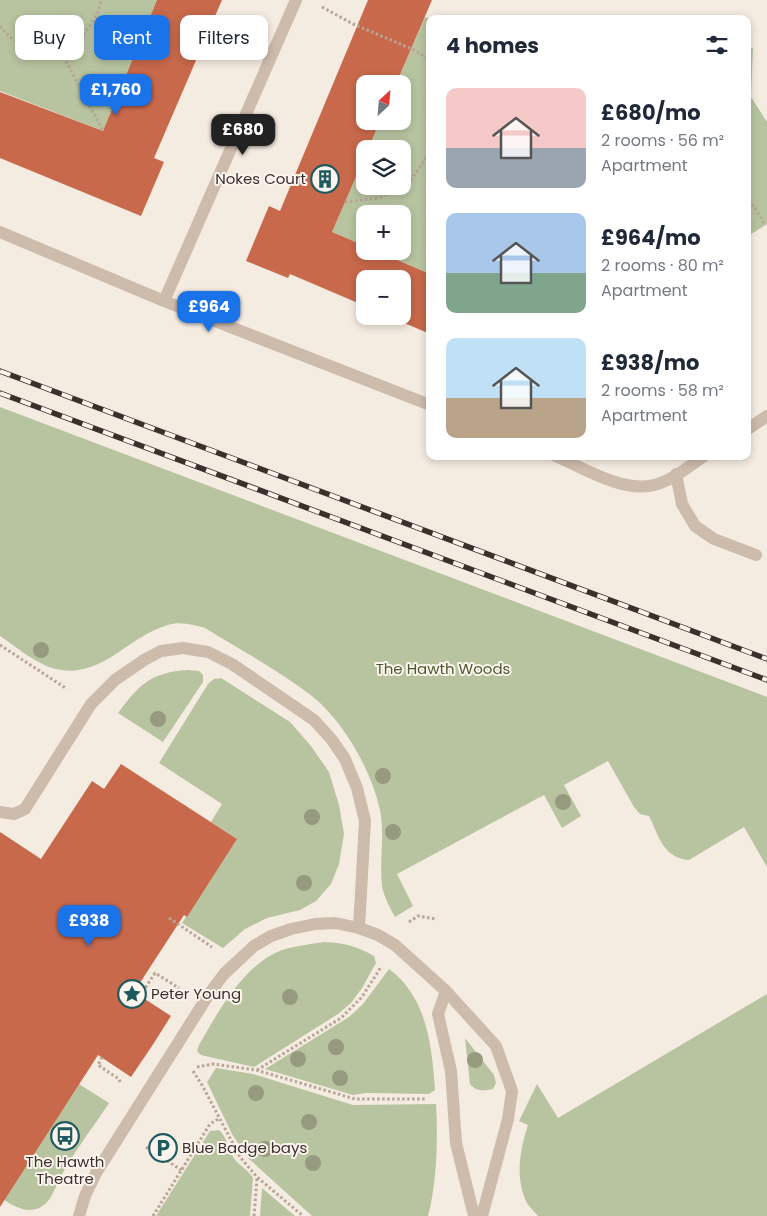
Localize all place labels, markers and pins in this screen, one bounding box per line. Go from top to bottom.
pin: £1,760 [75,74,157,116]
pin: £680 [213,114,273,156]
building icon: Nokes Court [310,164,340,194]
place label: Nokes Court [215,168,306,189]
pin: £964 [179,290,239,333]
pin: £938 [59,904,119,947]
place icon: Peter Young [117,979,147,1009]
place label: Peter Young [151,983,241,1004]
bus stop icon: The Hawth Theatre [50,1121,80,1151]
parking icon: Blue Badge bays [148,1133,178,1163]
place label: Blue Badge bays [182,1137,307,1158]
place label: The Hawth Theatre [26,1151,104,1189]

